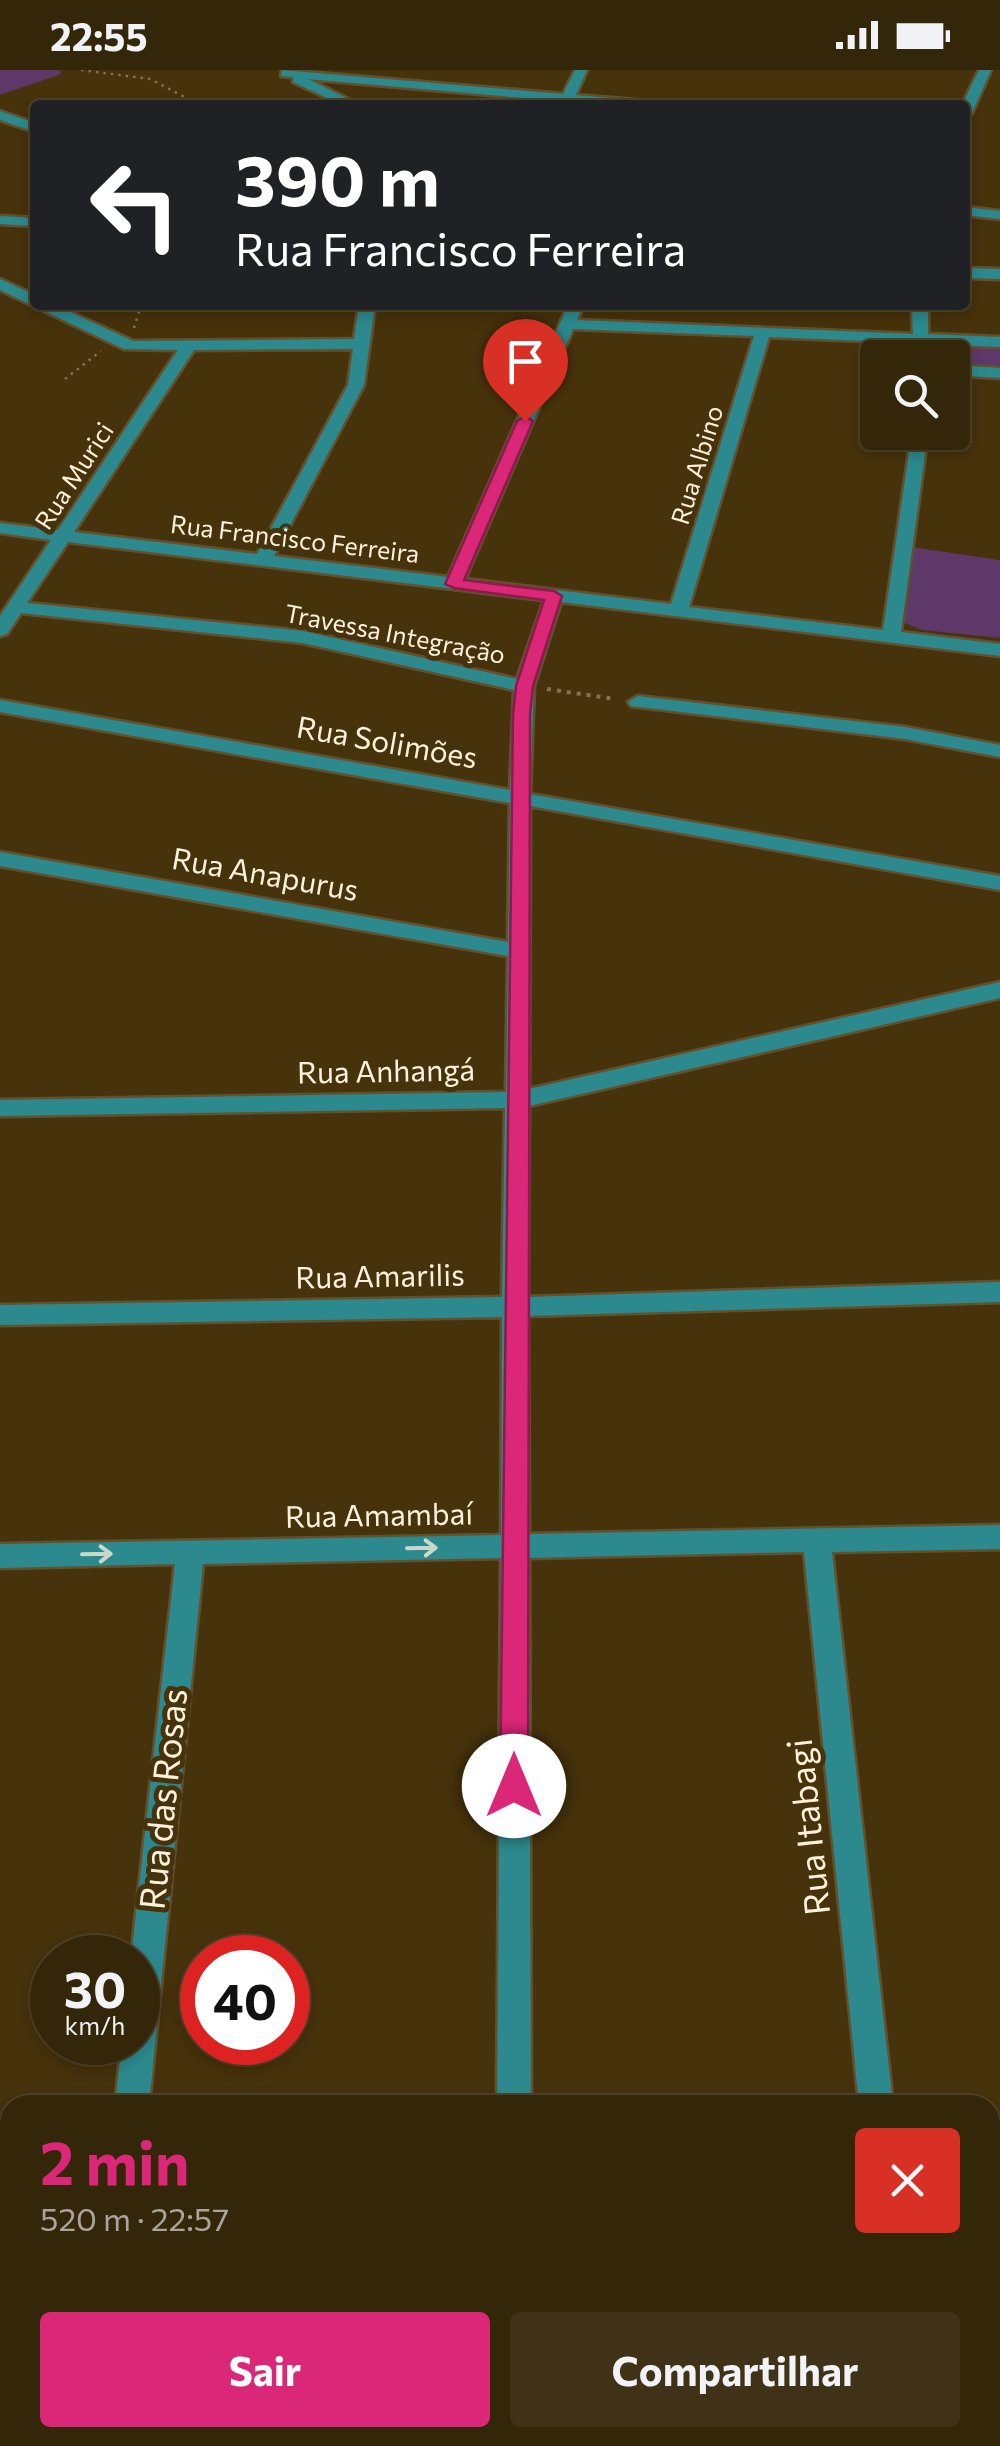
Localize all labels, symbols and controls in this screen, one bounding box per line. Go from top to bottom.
text: 22:55 [50,12,148,59]
text: 390 m [235,135,440,220]
icon: left [70,140,200,270]
text: Rua Francisco Ferreira [235,220,686,275]
pin [483,319,568,422]
icon: arrive [498,334,553,389]
map controls [860,340,970,450]
button: search [860,340,970,450]
street label: Rua Albino [664,402,728,528]
street label: Rua Murici [27,416,119,535]
street label: Rua Francisco Ferreira [169,508,421,568]
street label: Travessa Integração [282,597,508,669]
street label: Rua Solimões [294,706,481,775]
street label: Rua Anapurus [169,838,362,907]
street label: Rua Anhangá [297,1049,475,1090]
street label: Rua Amarilis [295,1255,465,1294]
street label: Rua Amambaí [285,1493,475,1534]
one-way arrow [406,1538,438,1557]
one-way arrow [81,1545,113,1564]
street label: Rua das Rosas [129,1686,194,1911]
position arrow [462,1734,566,1838]
street label: Rua Itabagi [776,1737,837,1918]
speed limit sign: 40 [180,1935,310,2065]
text: 30 [64,1957,126,2018]
text: km/h [65,2010,125,2040]
text: 2 min [40,2124,189,2197]
button: close [855,2128,960,2233]
text: 520 m · 22:57 [40,2198,229,2238]
button: Sair [40,2312,490,2427]
button: Compartilhar [510,2312,960,2427]

